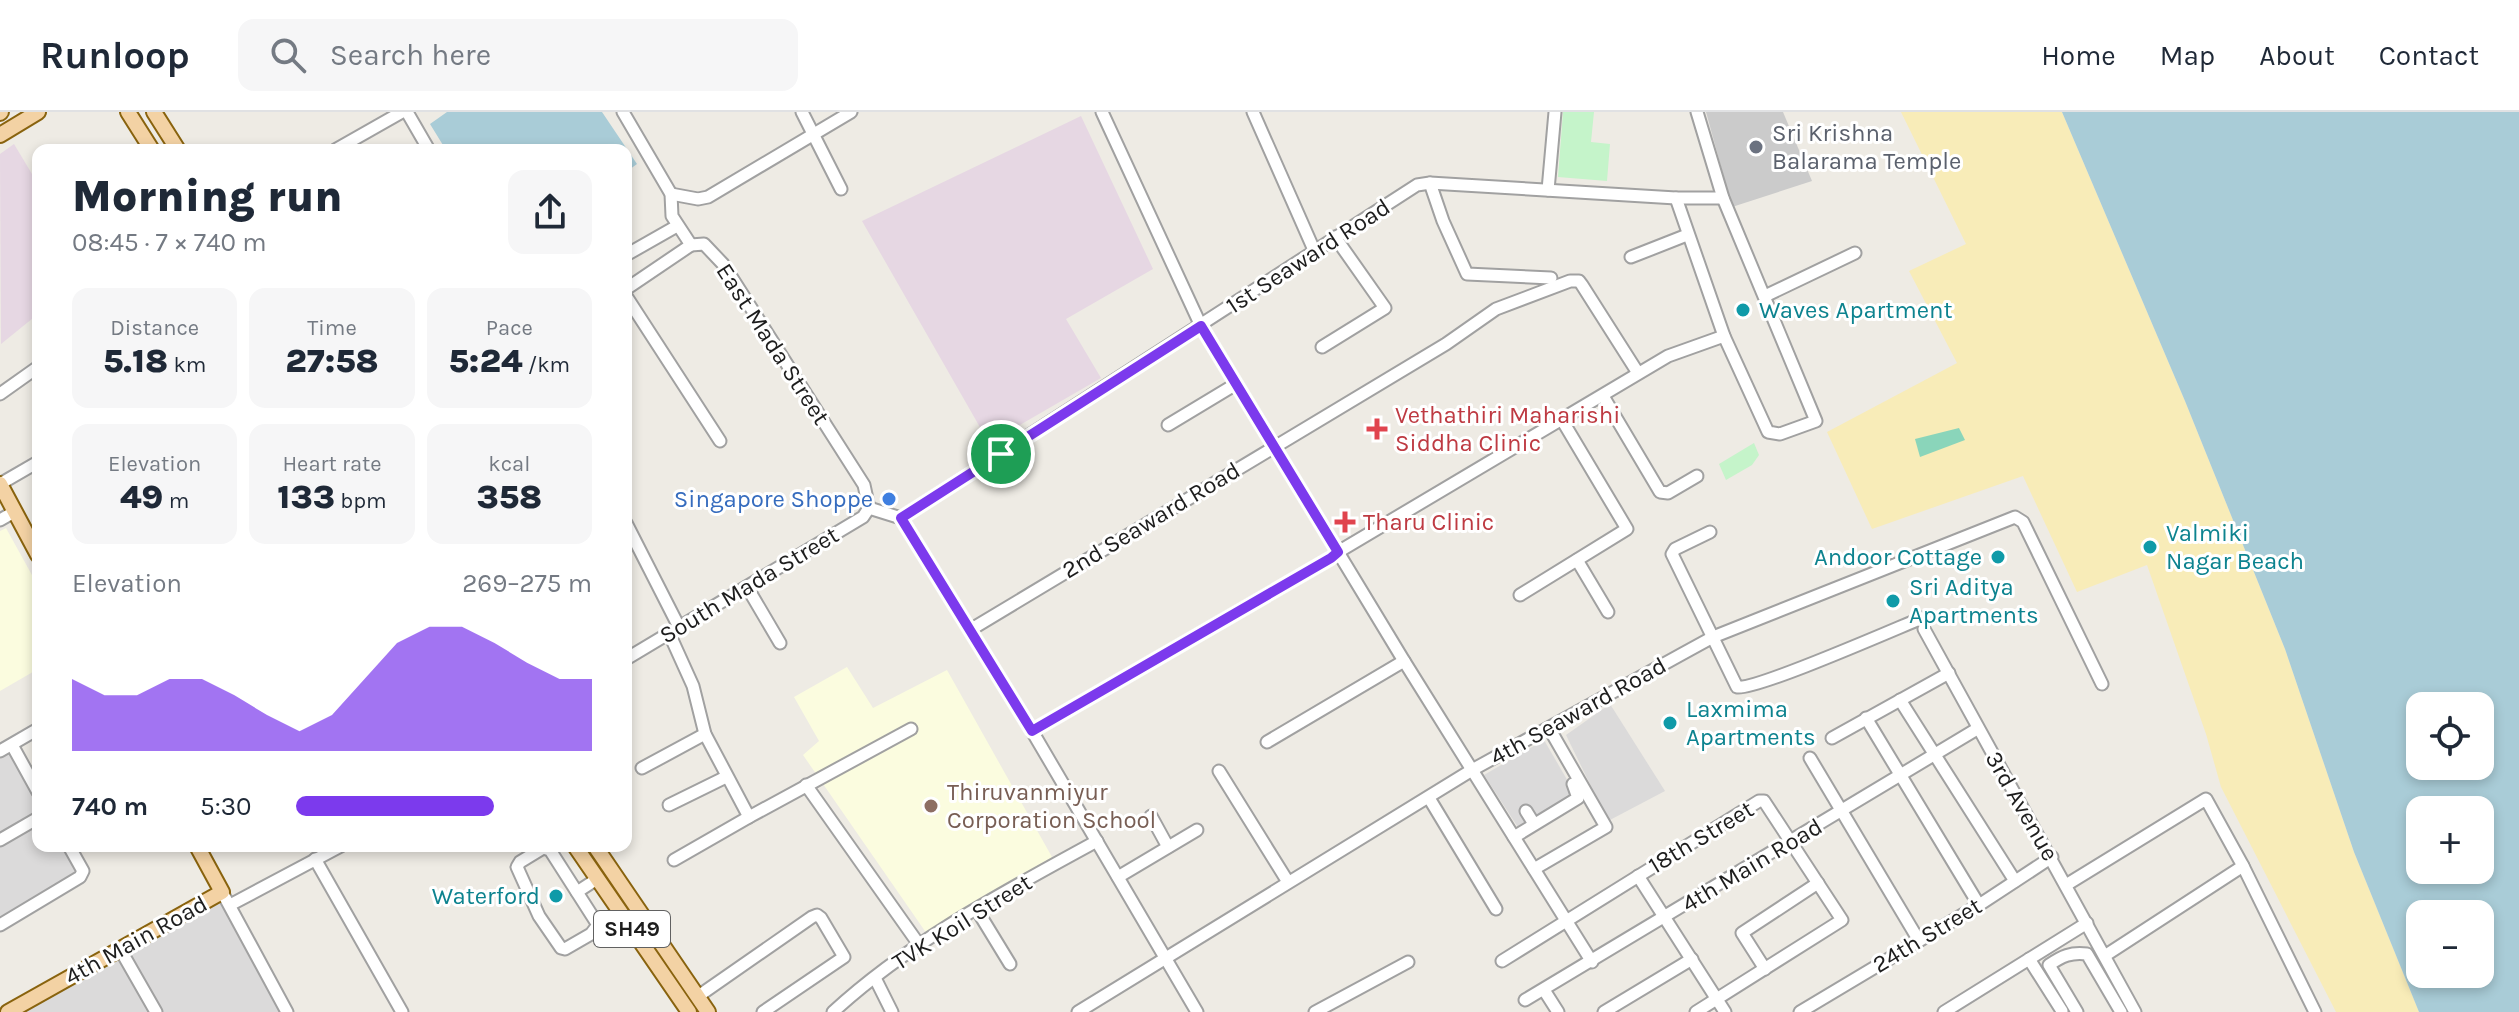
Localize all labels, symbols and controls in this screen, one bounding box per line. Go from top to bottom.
search box [238,19,798,91]
text: Runloop [40,33,190,78]
icon: search [266,33,310,77]
text: Search here [330,37,491,73]
text: Home [2041,39,2116,72]
text: Map [2160,39,2215,72]
text: About [2259,39,2335,72]
text: Contact [2379,39,2479,72]
place label: Sri Krishna Balarama Temple [1772,119,1961,175]
marker: Sri Krishna Balarama Temple [1747,138,1765,156]
button: share [508,170,592,254]
text: Morning run [72,171,343,222]
street label: 1st Seaward Road [1221,193,1395,319]
text: 08:45 · 7 × 740 m [72,227,266,258]
street label: East Mada Street [710,258,836,430]
place label: Waves Apartment [1759,296,1953,324]
marker: Waves Apartment [1734,301,1752,319]
text: Distance [110,315,199,341]
text: Time [307,315,357,341]
text: Pace [486,315,533,341]
text: 5.18 [103,341,168,381]
text: 27:58 [285,341,379,381]
text: 5:24 [448,341,522,381]
text: km [168,352,206,378]
text: /km [522,352,570,378]
place label: Vethathiri Maharishi Siddha Clinic [1395,401,1620,457]
marker: Vethathiri Maharishi Siddha Clinic [1366,418,1388,440]
pin [967,420,1035,488]
icon: arrive [979,432,1023,476]
text: Elevation [108,451,201,477]
text: Heart rate [282,451,382,477]
text: kcal [488,451,530,477]
street label: 2nd Seaward Road [1057,456,1245,584]
text: 49 [120,477,163,517]
text: 133 [277,477,335,517]
text: 358 [476,477,542,517]
place label: Singapore Shoppe [674,485,873,513]
text: m [163,488,189,514]
text: bpm [335,488,387,514]
marker: Singapore Shoppe [880,490,898,508]
place label: Tharu Clinic [1363,508,1494,536]
marker: Tharu Clinic [1334,511,1356,533]
place label: Valmiki Nagar Beach [2166,519,2304,575]
street label: South Mada Street [654,520,844,650]
marker: Valmiki Nagar Beach [2141,538,2159,556]
place label: Andoor Cottage [1814,543,1982,571]
marker: Andoor Cottage [1989,548,2007,566]
text: Elevation [72,568,182,599]
text: 269–275 m [462,568,592,599]
place label: Sri Aditya Apartments [1909,573,2039,629]
marker: Sri Aditya Apartments [1884,592,1902,610]
street label: 4th Seaward Road [1485,651,1671,771]
map controls [2406,692,2494,988]
button: locate [2406,692,2494,780]
place label: Laxmima Apartments [1686,695,1816,751]
marker: Laxmima Apartments [1661,714,1679,732]
street label: 3rd Avenue [1979,746,2065,866]
place label: Thiruvanmiyur Corporation School [947,778,1156,834]
text: 740 m [72,791,148,822]
text: 5:30 [200,791,251,822]
street label: 18th Street [1643,795,1759,879]
button: + [2406,796,2494,884]
marker: Thiruvanmiyur Corporation School [922,797,940,815]
street label: 4th Main Road [1677,812,1827,918]
street label: TVK Koil Street [887,868,1037,976]
place label: Waterford [432,882,540,910]
marker: Waterford [547,887,565,905]
street label: 4th Main Road [60,889,212,991]
street label: 24th Street [1867,891,1987,979]
button: − [2406,900,2494,988]
road number: SH49 [594,911,670,947]

